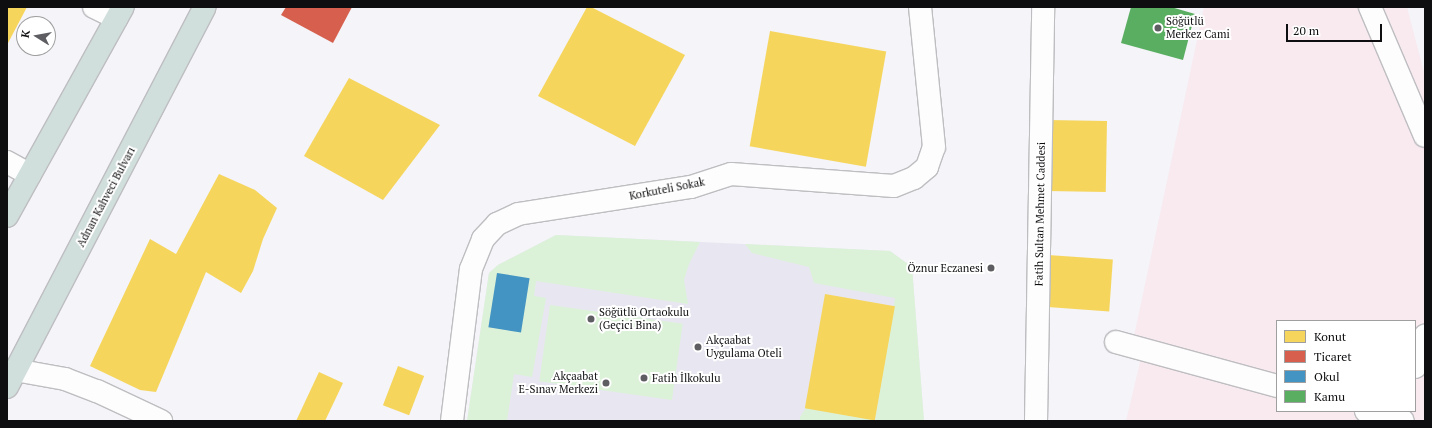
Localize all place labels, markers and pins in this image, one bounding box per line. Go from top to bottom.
place label: Söğütlü Merkez Cami [1166,15,1230,41]
marker: Söğütlü Merkez Cami [1153,23,1163,33]
place label: Öznur Eczanesi [908,261,983,275]
marker: Öznur Eczanesi [986,263,996,273]
place label: Söğütlü Ortaokulu (Geçici Bina) [599,306,689,332]
marker: Söğütlü Ortaokulu (Geçici Bina) [586,314,596,324]
place label: Akçaabat Uygulama Oteli [706,334,782,360]
marker: Akçaabat Uygulama Oteli [693,342,703,352]
place label: Akçaabat E-Sınav Merkezi [518,370,598,396]
place label: Fatih İlkokulu [652,371,720,385]
marker: Fatih İlkokulu [639,373,649,383]
marker: Akçaabat E-Sınav Merkezi [601,378,611,388]

